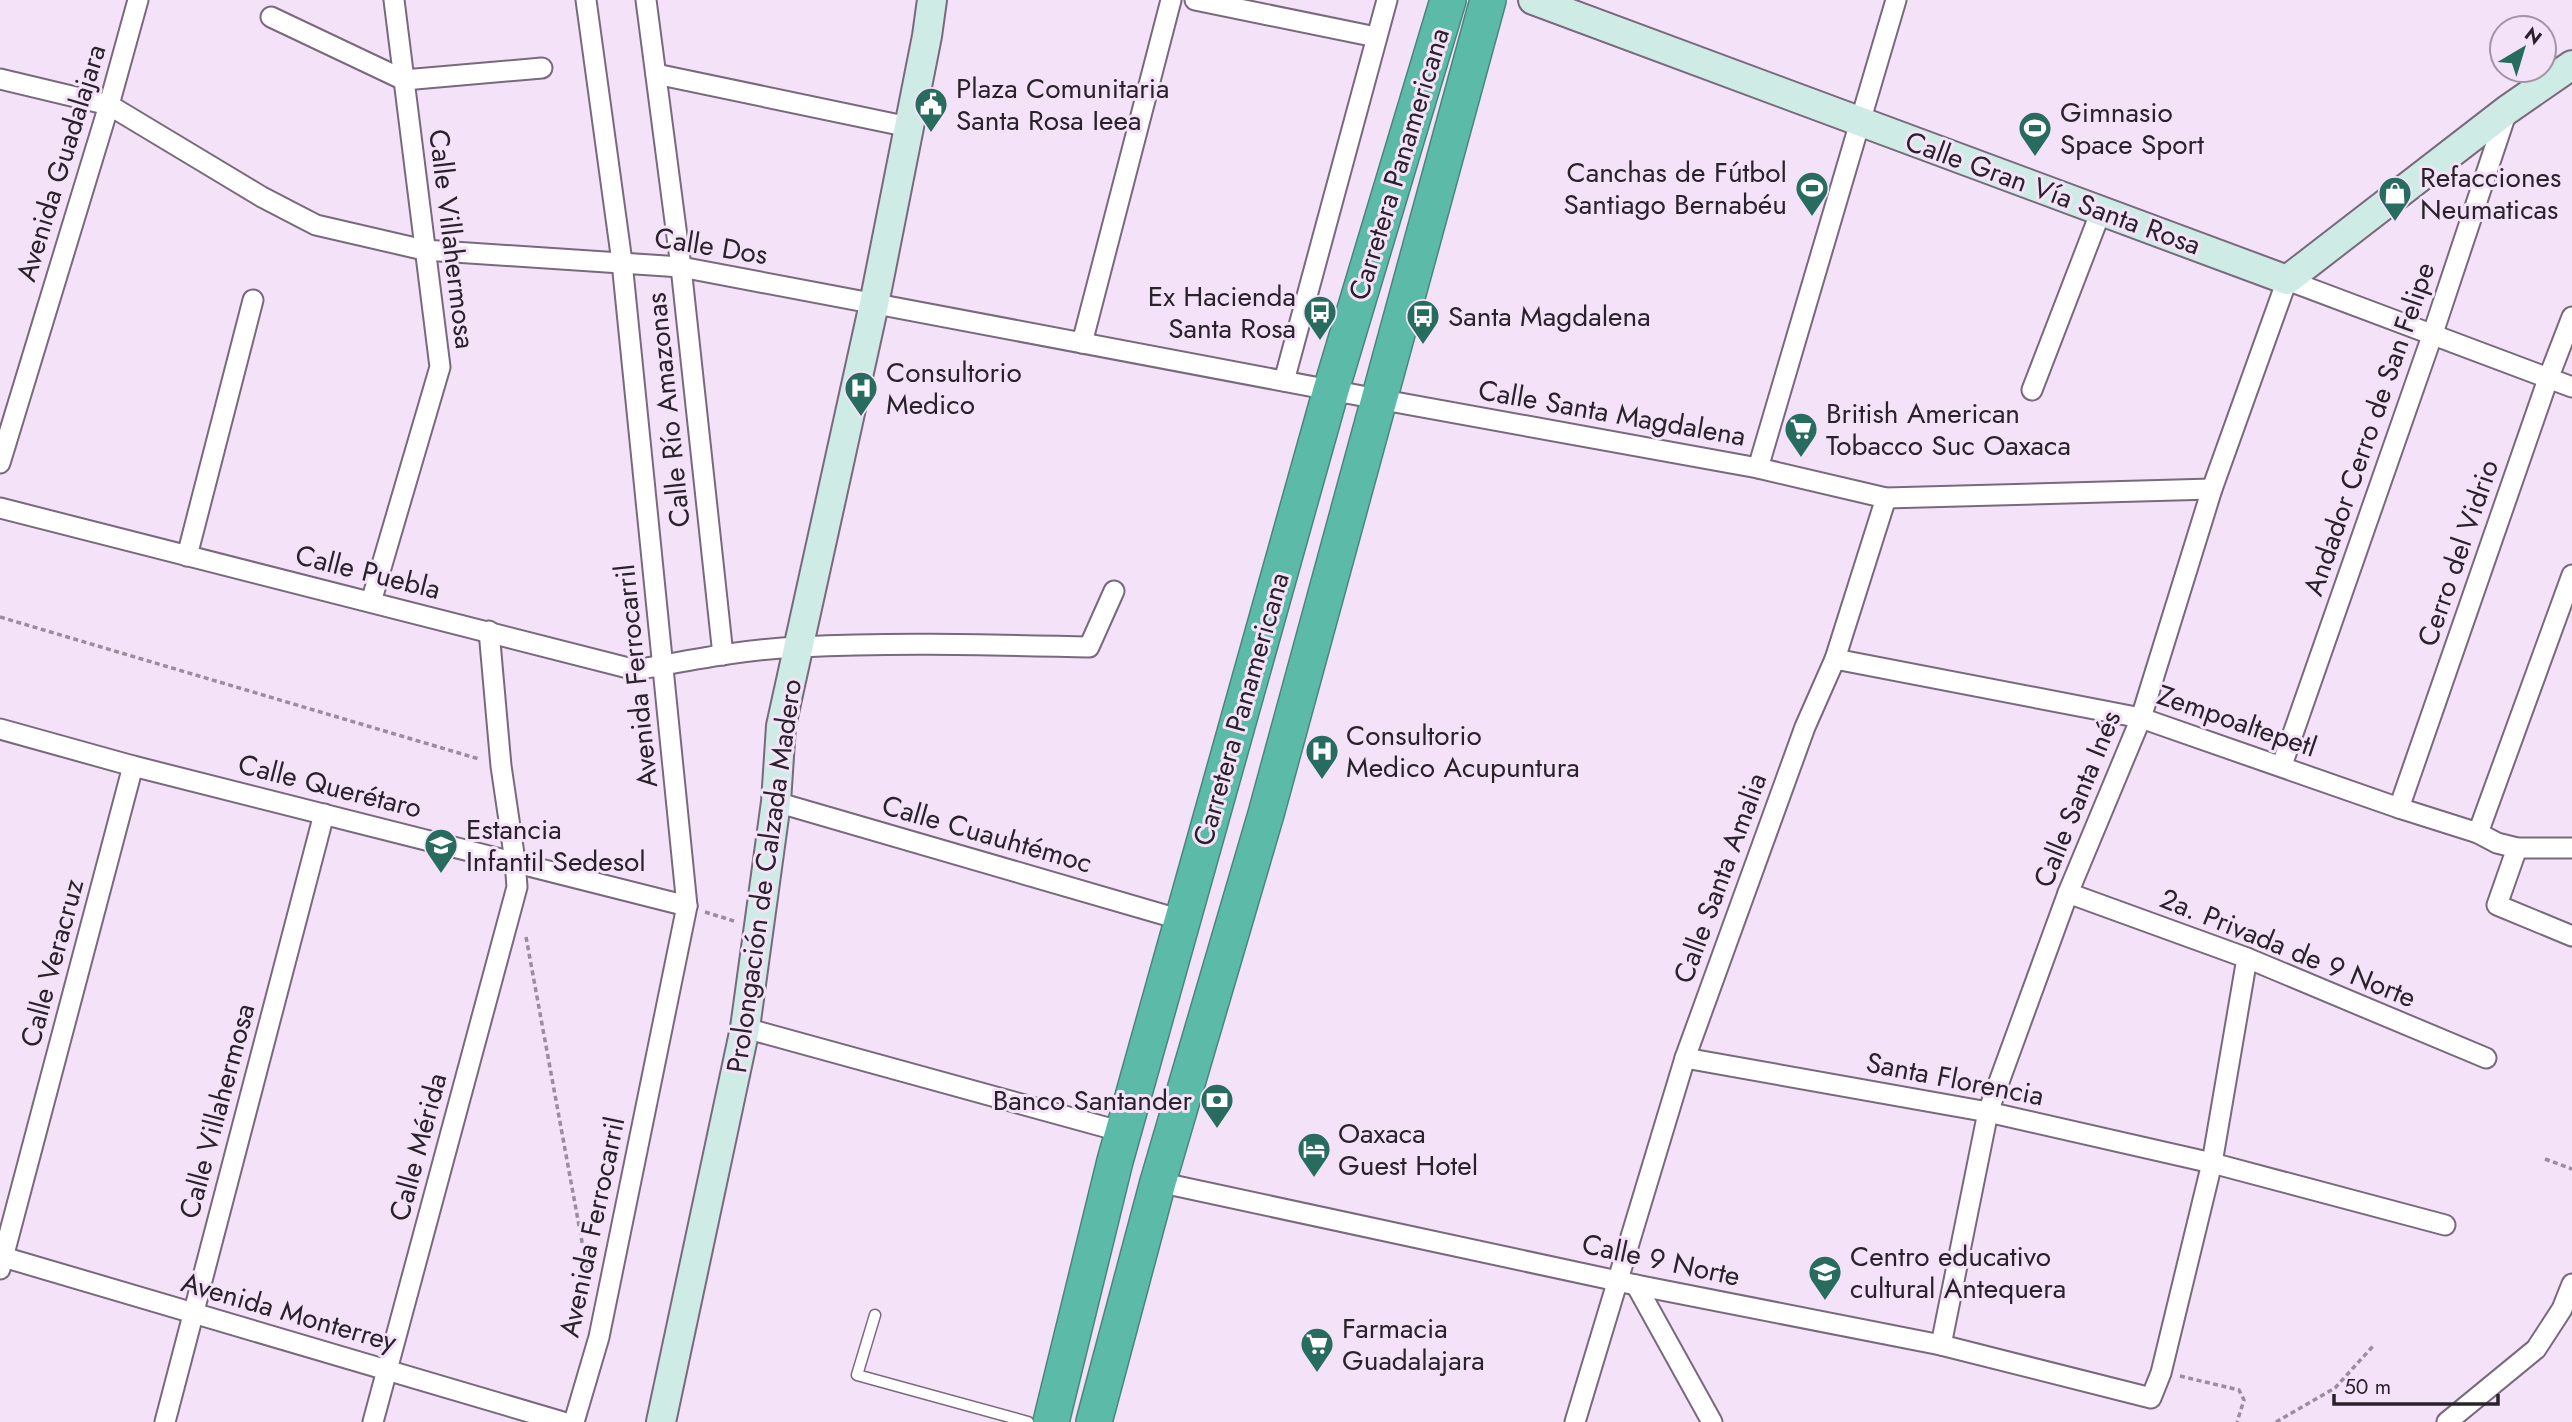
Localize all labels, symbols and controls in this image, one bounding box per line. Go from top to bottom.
north arrow [2488,14,2558,84]
text: N [2519,21,2547,51]
street label: Carretera Panamericana [1338,23,1460,305]
street label: Avenida Guadalajara [5,39,117,287]
place label: Plaza Comunitaria Santa Rosa Ieea [956,68,1170,141]
public building icon: Plaza Comunitaria Santa Rosa Ieea [912,85,950,134]
place label: Gimnasio Space Sport [2060,92,2204,165]
sports icon: Gimnasio Space Sport [2016,109,2054,158]
street label: Calle Gran Vía Santa Rosa [1900,120,2206,266]
street label: Calle Villahermosa [418,127,486,351]
place label: Canchas de Fútbol Santiago Bernabéu [1563,152,1787,225]
place label: Refacciones Neumaticas [2420,157,2561,230]
sports icon: Canchas de Fútbol Santiago Bernabéu [1793,169,1831,218]
shop icon: Refacciones Neumaticas [2376,174,2414,223]
street label: Calle Dos [652,217,770,275]
street label: Andador Cerro de San Felipe [2293,257,2445,601]
place label: Ex Hacienda Santa Rosa [1148,276,1296,349]
street label: Calle Río Amazonas [635,291,701,529]
bus stop icon: Ex Hacienda Santa Rosa [1301,293,1339,342]
place label: Santa Magdalena [1448,296,1651,337]
bus stop icon: Santa Magdalena [1404,297,1442,346]
place label: Consultorio Medico [886,352,1022,425]
hospital icon: Consultorio Medico [842,369,880,418]
street label: Calle Santa Magdalena [1475,369,1749,457]
place label: British American Tobacco Suc Oaxaca [1826,393,2071,466]
supermarket icon: British American Tobacco Suc Oaxaca [1782,410,1820,459]
street label: Cerro del Vidrio [2407,454,2509,652]
street label: Calle Puebla [291,534,445,610]
street label: Avenida Ferrocarril [604,562,668,790]
street label: Carretera Panamericana [1182,567,1300,851]
street label: Zempoaltepetl [2152,675,2322,767]
street label: Prolongación de Calzada Madero [716,676,812,1076]
street label: Calle Santa Inés [2023,704,2131,894]
place label: Consultorio Medico Acupuntura [1346,715,1580,788]
hospital icon: Consultorio Medico Acupuntura [1303,732,1341,781]
street label: Calle Querétaro [234,743,426,829]
street label: Calle Santa Amalia [1663,767,1777,989]
street label: Calle Cuauhtémoc [877,784,1097,884]
place label: Estancia Infantil Sedesol [466,809,646,882]
school or university icon: Estancia Infantil Sedesol [422,826,460,875]
street label: Calle Veracruz [10,874,94,1052]
street label: 2a. Privada de 9 Norte [2154,878,2422,1018]
street label: Calle Villahermosa [169,999,265,1223]
street label: Santa Florencia [1863,1042,2047,1116]
street label: Calle Mérida [379,1068,457,1226]
place label: Banco Santander [993,1080,1192,1121]
bank icon: Banco Santander [1198,1081,1236,1130]
street label: Avenida Ferrocarril [549,1113,635,1341]
place label: Oaxaca Guest Hotel [1338,1113,1478,1186]
hotel icon: Oaxaca Guest Hotel [1295,1130,1333,1179]
street label: Calle 9 Norte [1578,1223,1744,1297]
place label: Centro educativo cultural Antequera [1850,1236,2066,1309]
school or university icon: Centro educativo cultural Antequera [1806,1253,1844,1302]
street label: Avenida Monterrey [177,1262,402,1363]
place label: Farmacia Guadalajara [1342,1308,1485,1381]
supermarket icon: Farmacia Guadalajara [1298,1325,1336,1374]
scale bar [2334,1362,2498,1406]
text: 50 m [2344,1372,2391,1402]

